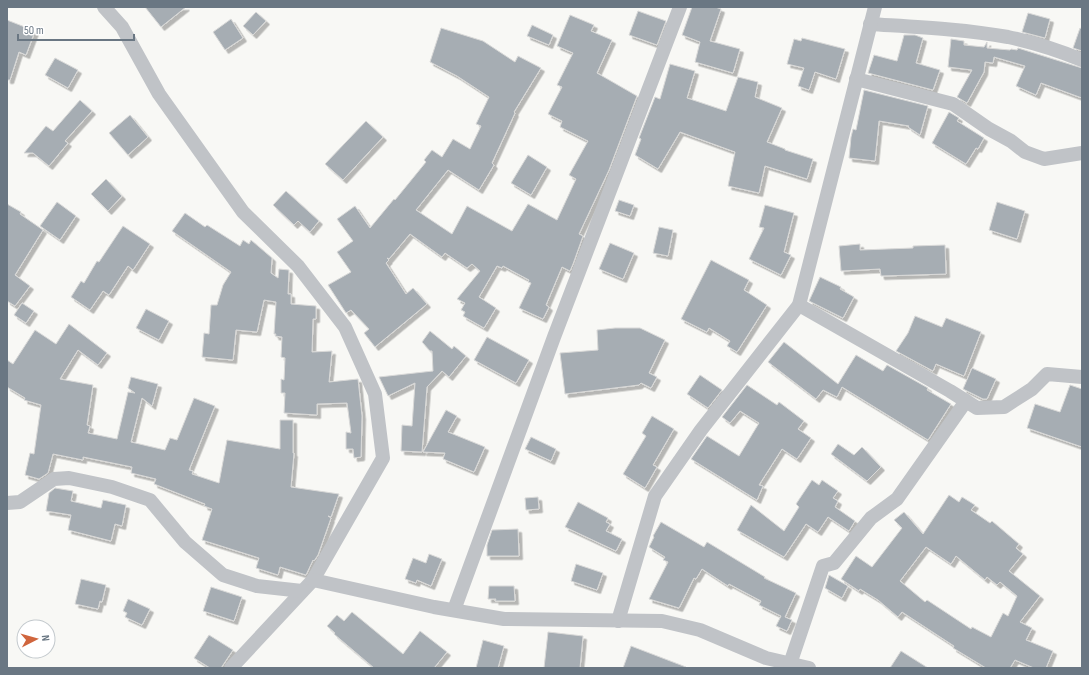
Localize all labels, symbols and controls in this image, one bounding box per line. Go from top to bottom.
scale bar [18,16,134,42]
text: 50 m [24,23,44,38]
north arrow [16,619,56,659]
text: N [39,634,52,642]

